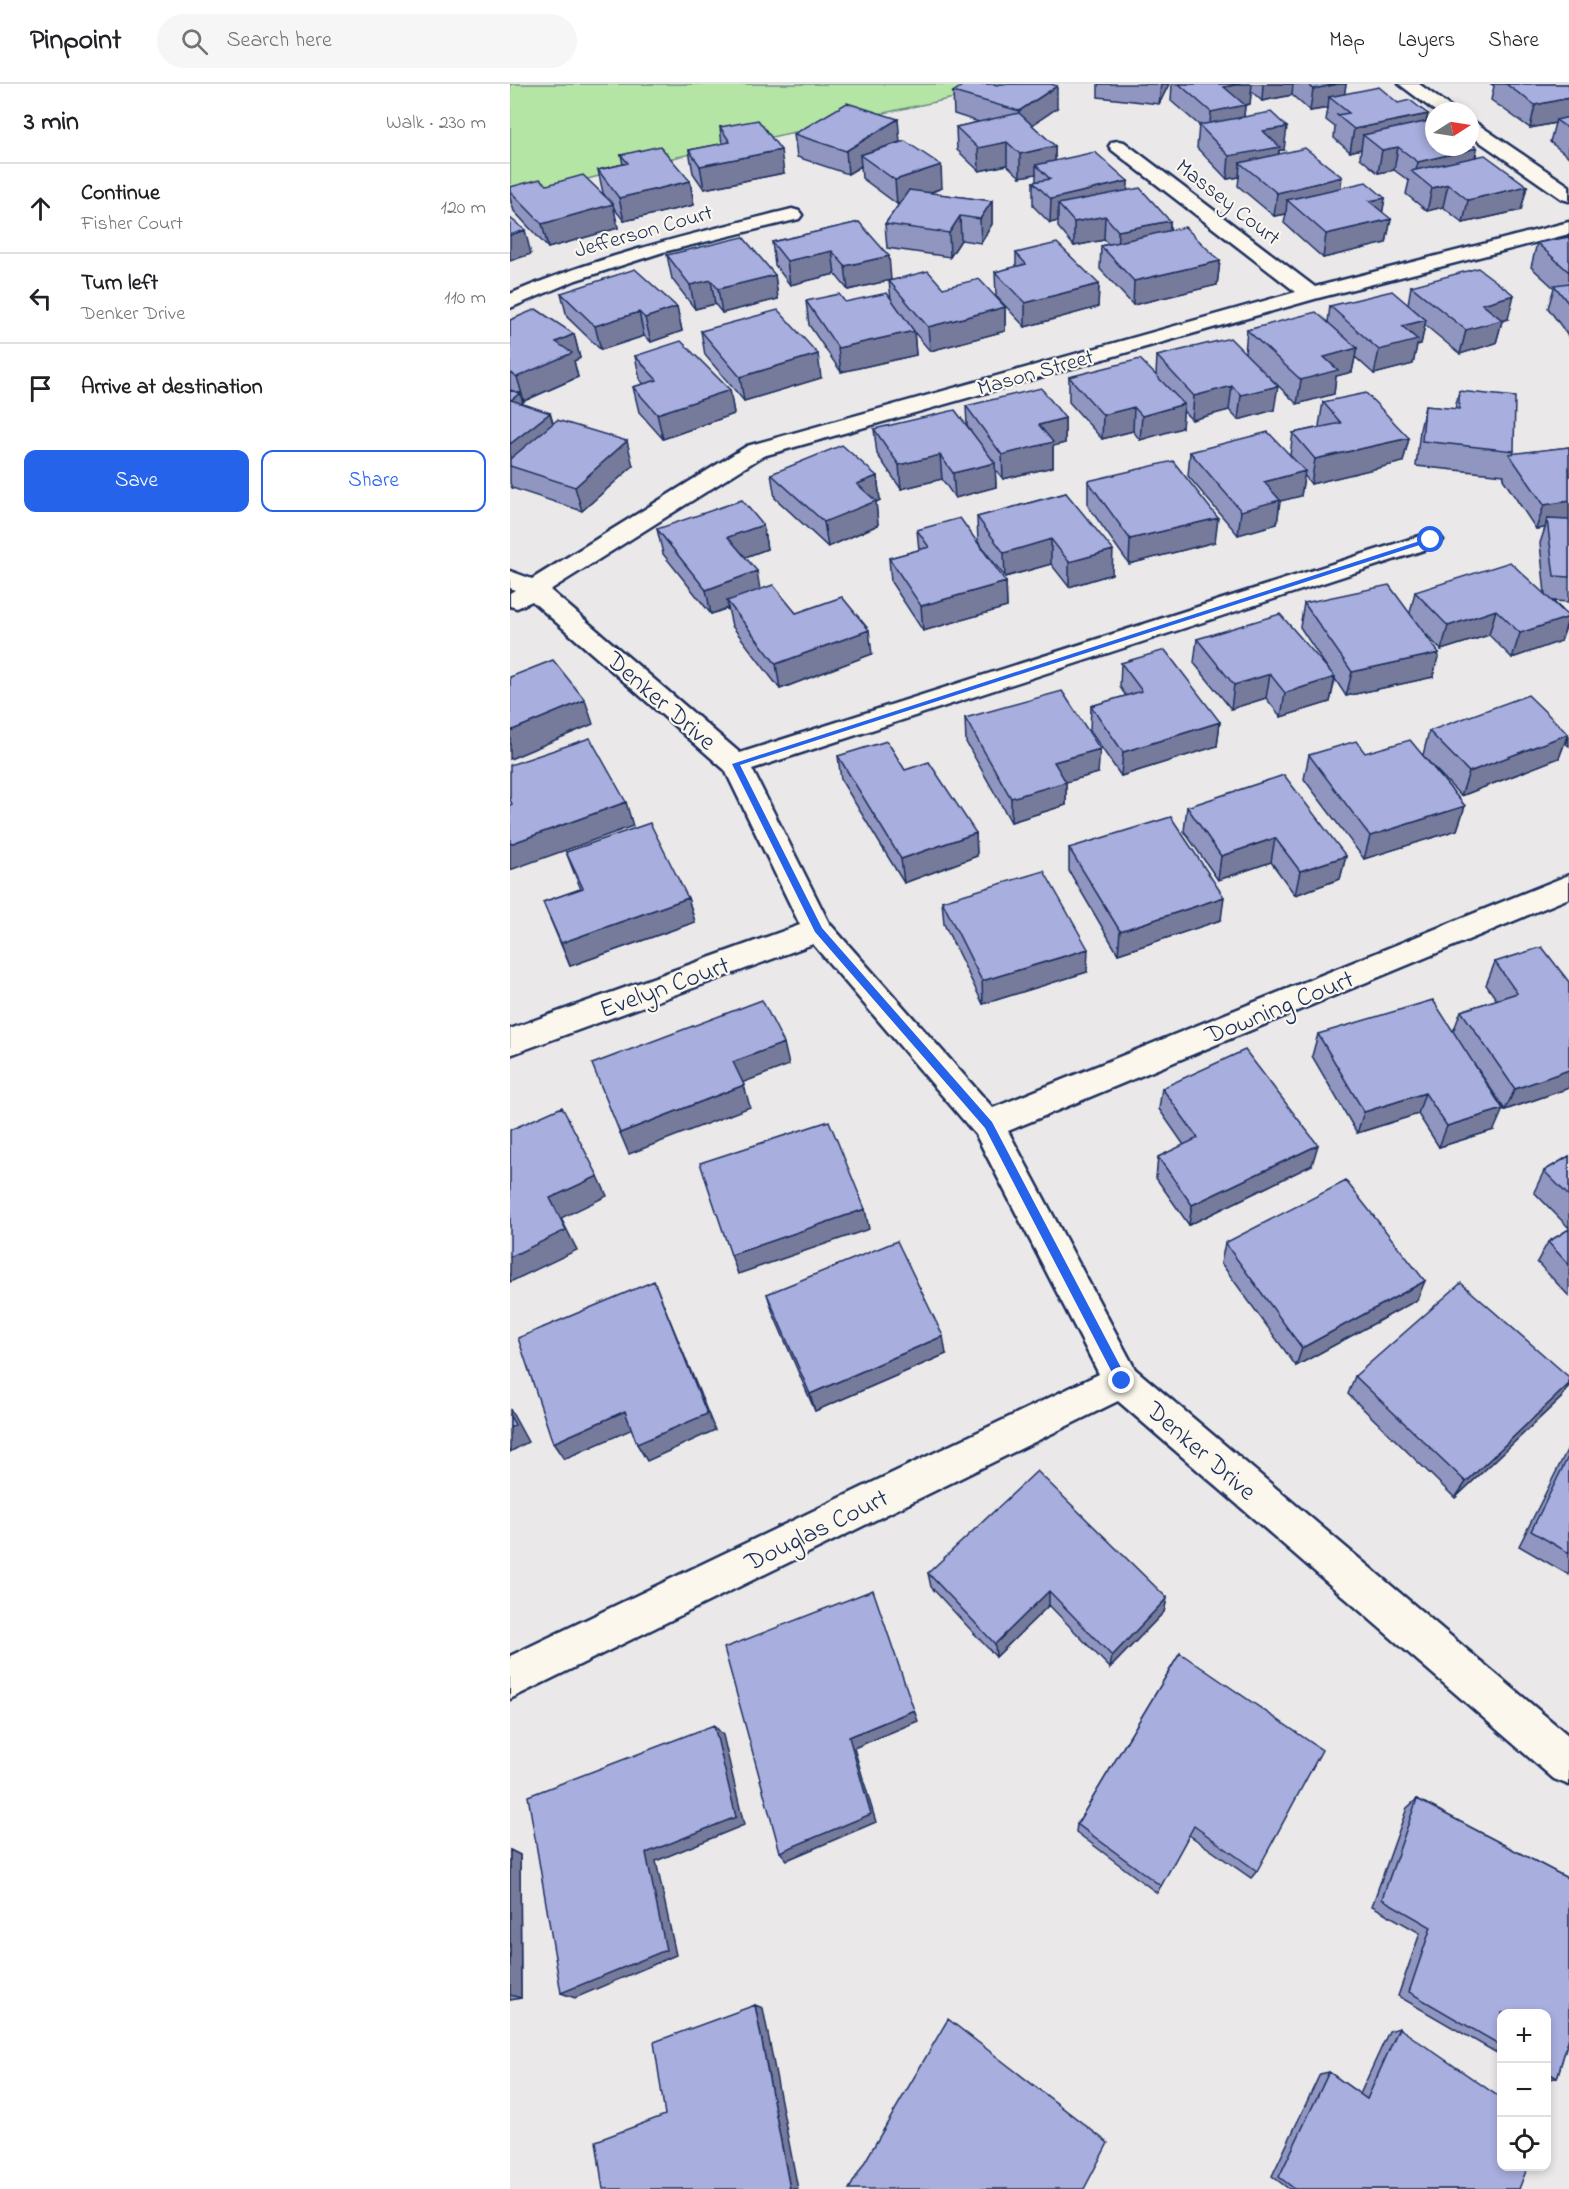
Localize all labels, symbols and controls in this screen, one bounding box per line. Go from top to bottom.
search box [157,14,577,68]
text: Pinpoint [30,21,121,62]
icon: search [178,25,211,58]
text: Search here [226,25,332,57]
text: Map [1329,26,1365,56]
text: Layers [1398,26,1455,56]
text: Share [1488,26,1539,56]
north arrow [1425,102,1479,156]
text: 3 min [24,104,79,142]
text: Walk · 230 m [386,109,486,138]
street label: Massey Court [1167,152,1287,256]
text: Continue [81,178,160,210]
icon: ahead [24,192,57,225]
text: 120 m [441,194,486,223]
street label: Jefferson Court [571,198,717,268]
text: Fisher Court [81,210,183,239]
text: Turn left [81,268,158,300]
icon: left [24,282,57,315]
text: 110 m [444,284,486,313]
text: Denker Drive [81,300,185,329]
street label: Mason Street [974,342,1098,406]
icon: arrive [24,372,57,405]
text: Arrive at destination [81,372,263,404]
button: Save [24,450,249,512]
button: Share [261,450,486,512]
route start [1417,526,1443,552]
street label: Denker Drive [596,643,724,761]
street label: Evelyn Court [595,948,736,1030]
street label: Downing Court [1199,962,1361,1056]
route end [1108,1367,1134,1393]
street label: Denker Drive [1136,1393,1264,1511]
street label: Douglas Court [738,1480,896,1583]
map controls [1497,2009,1551,2171]
button: + [1497,2009,1551,2063]
button: − [1497,2063,1551,2117]
button: locate [1497,2117,1551,2171]

